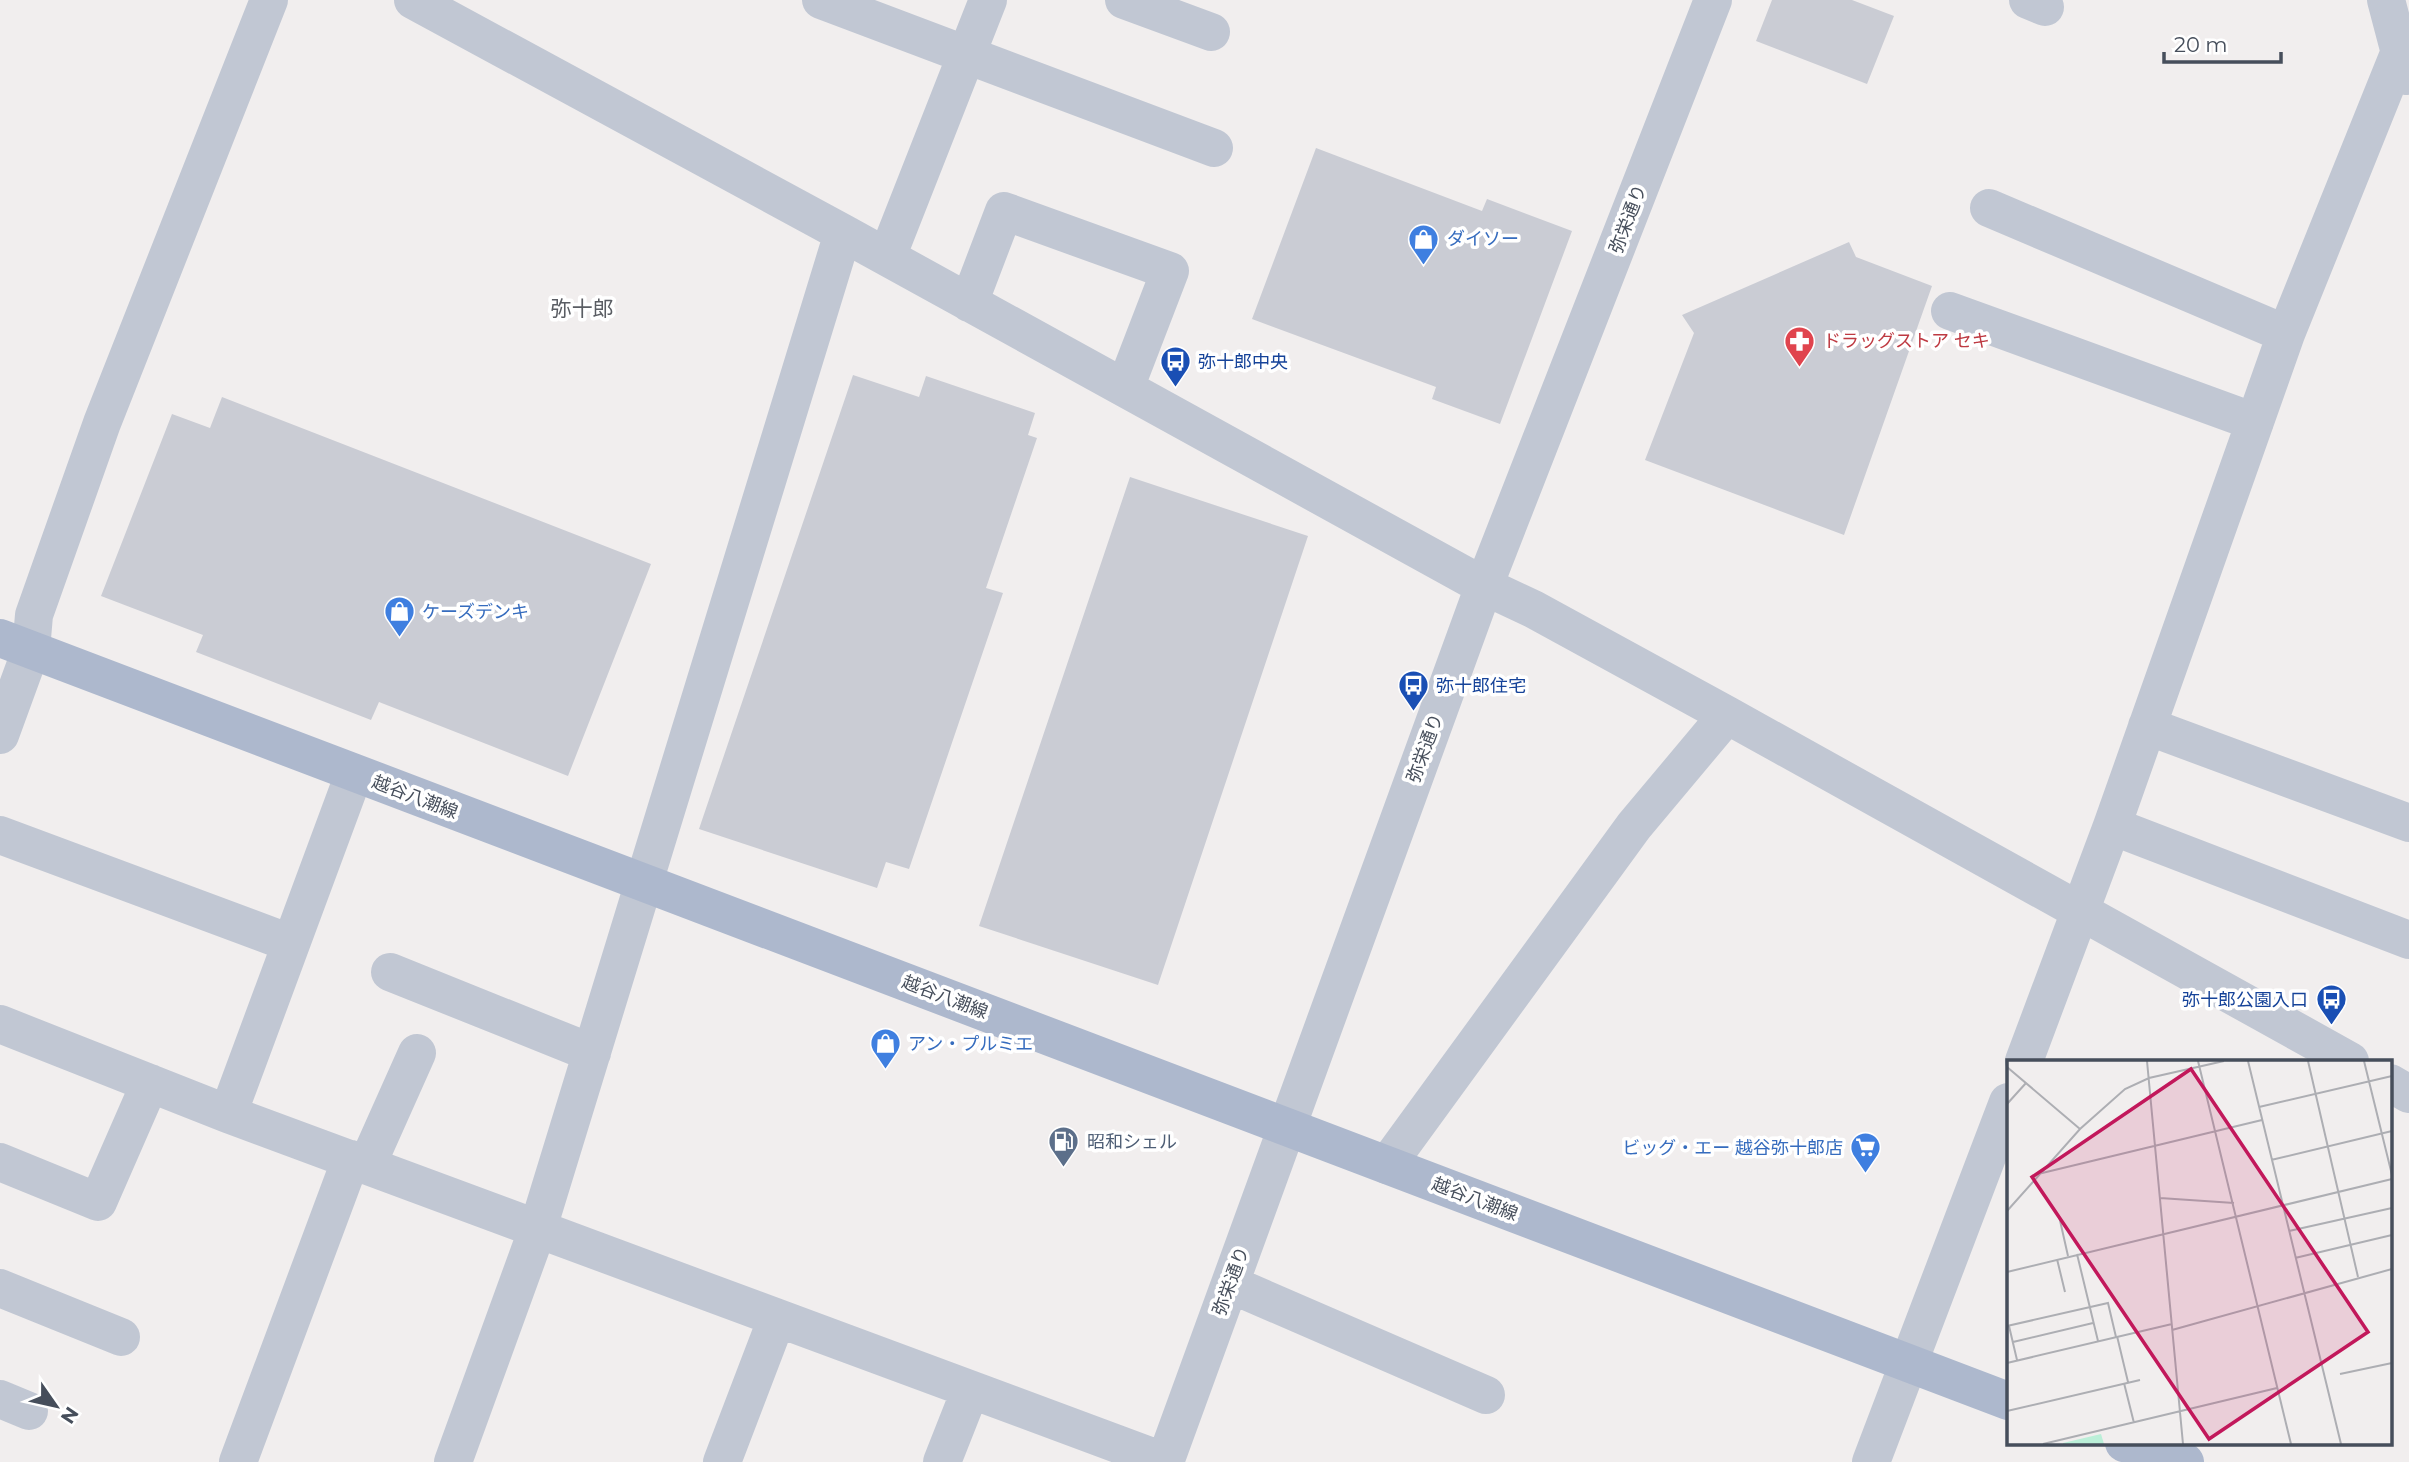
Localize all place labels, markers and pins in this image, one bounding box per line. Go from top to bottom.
shop icon: ダイソー [1407,222,1441,266]
place label: ダイソー [1447,228,1519,250]
pharmacy icon: ドラッグストア セキ [1783,324,1817,368]
place label: ドラッグストア セキ [1823,330,1990,352]
bus stop icon: 弥十郎中央 [1158,345,1192,389]
place label: 弥十郎中央 [1198,351,1288,373]
shop icon: ケーズデンキ [382,595,416,639]
place label: ケーズデンキ [422,601,529,623]
bus stop icon: 弥十郎住宅 [1396,669,1430,713]
place label: 弥十郎住宅 [1436,675,1526,697]
bus stop icon: 弥十郎公園入口 [2314,983,2348,1027]
place label: 弥十郎公園入口 [2182,989,2308,1011]
shop icon: アン・プルミエ [868,1027,902,1071]
place label: アン・プルミエ [908,1033,1033,1055]
fuel station icon: 昭和シェル [1047,1125,1081,1169]
place label: 昭和シェル [1087,1131,1177,1153]
supermarket icon: ビッグ・エー 越谷弥十郎店 [1849,1131,1883,1175]
place label: ビッグ・エー 越谷弥十郎店 [1622,1137,1843,1159]

